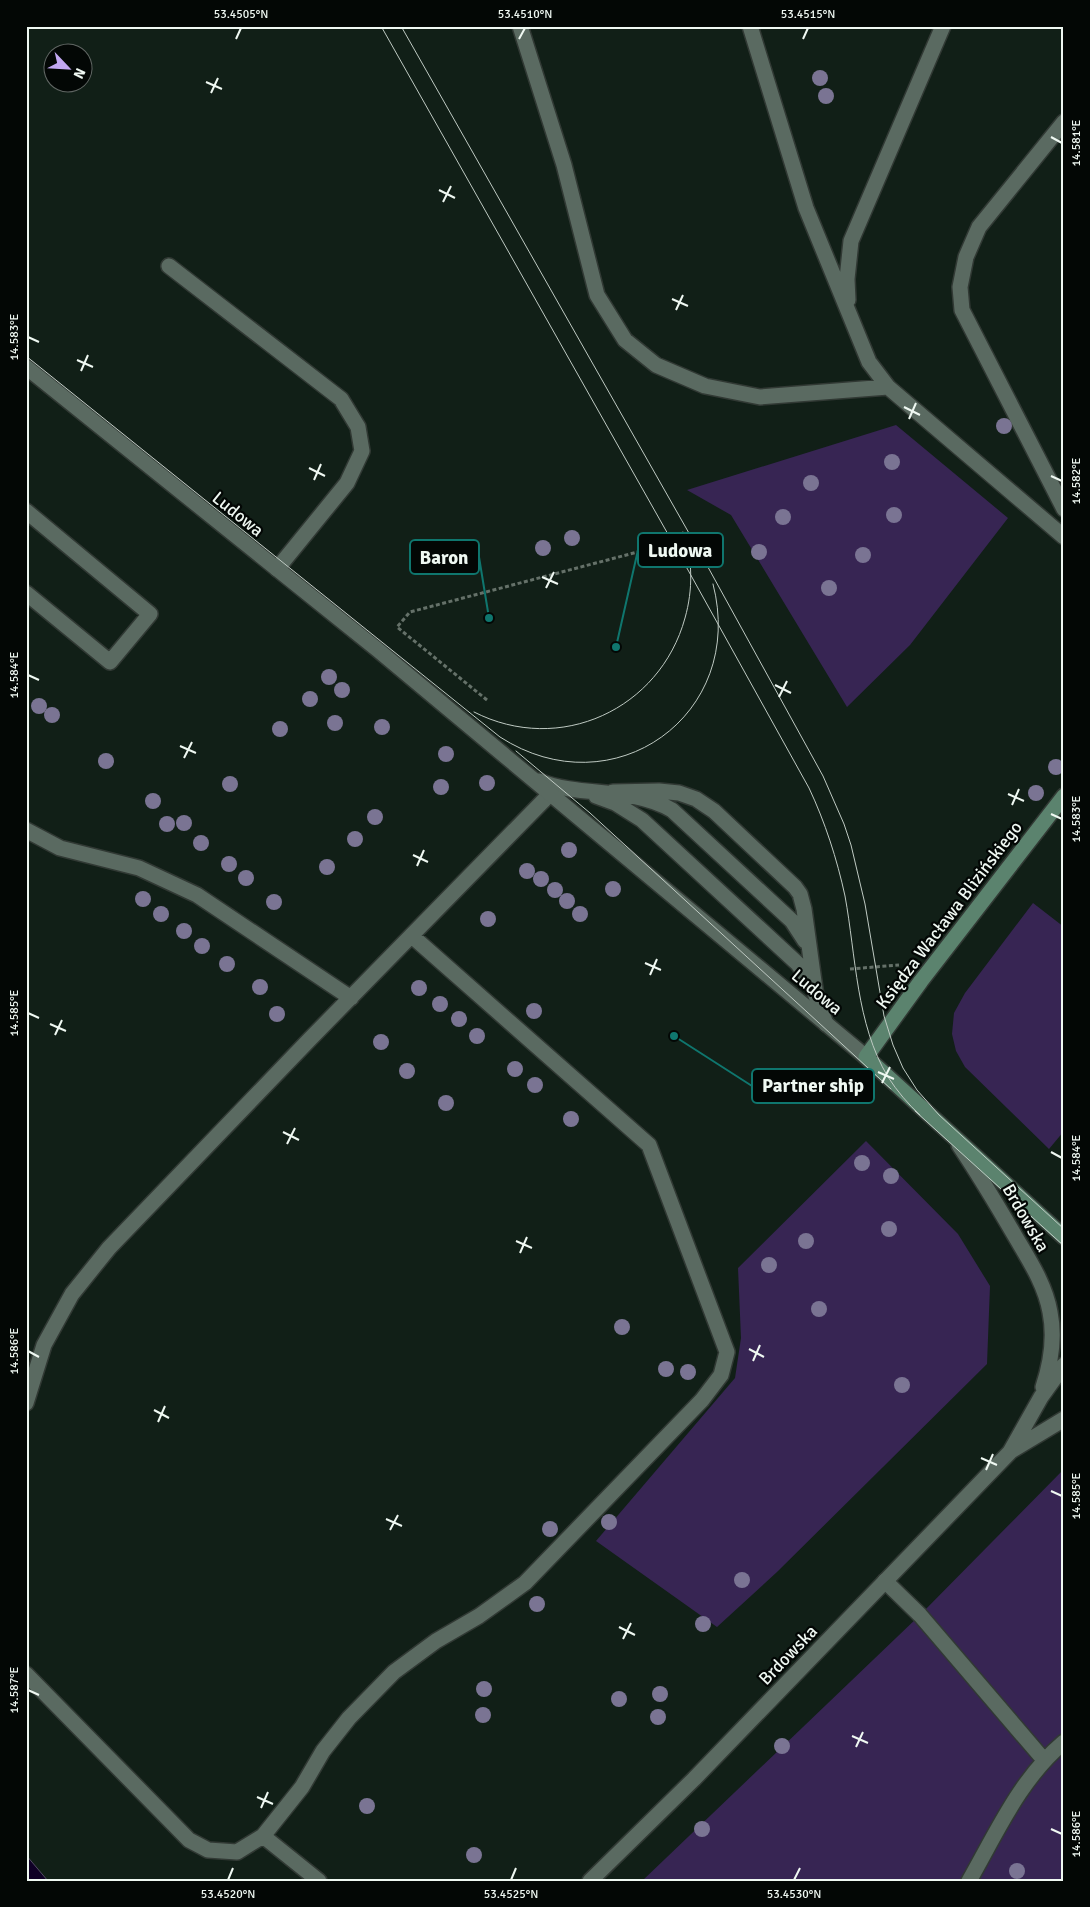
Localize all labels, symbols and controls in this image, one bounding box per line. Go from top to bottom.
text: 53.4505°N [214,7,268,22]
text: 53.4510°N [498,7,552,22]
text: 53.4515°N [781,7,835,22]
north arrow [42,42,92,92]
text: N [70,65,89,81]
text: 14.581°E [1069,119,1084,166]
text: 14.583°E [7,313,22,360]
text: 14.582°E [1069,457,1084,504]
street label: Ludowa [208,487,268,541]
callout: Ludowa [638,533,723,567]
text: Ludowa [648,539,712,563]
callout: Baron [410,540,479,574]
text: Baron [419,546,469,570]
text: 14.584°E [7,651,22,698]
text: 14.583°E [1069,795,1084,842]
street label: Księdza Wacława Blizińskiego [871,817,1027,1013]
street label: Ludowa [787,964,847,1020]
text: 14.585°E [7,989,22,1036]
callout: Partner ship [752,1069,874,1103]
text: Partner ship [762,1074,864,1098]
text: 14.584°E [1069,1134,1084,1181]
street label: Brdowska [998,1180,1054,1256]
text: 14.586°E [7,1327,22,1374]
text: 14.585°E [1069,1472,1084,1519]
street label: Brdowska [754,1620,822,1690]
text: 14.587°E [7,1666,22,1713]
text: 14.586°E [1069,1810,1084,1857]
text: 53.4520°N [201,1887,255,1902]
text: 53.4525°N [484,1887,538,1902]
text: 53.4530°N [767,1887,821,1902]

